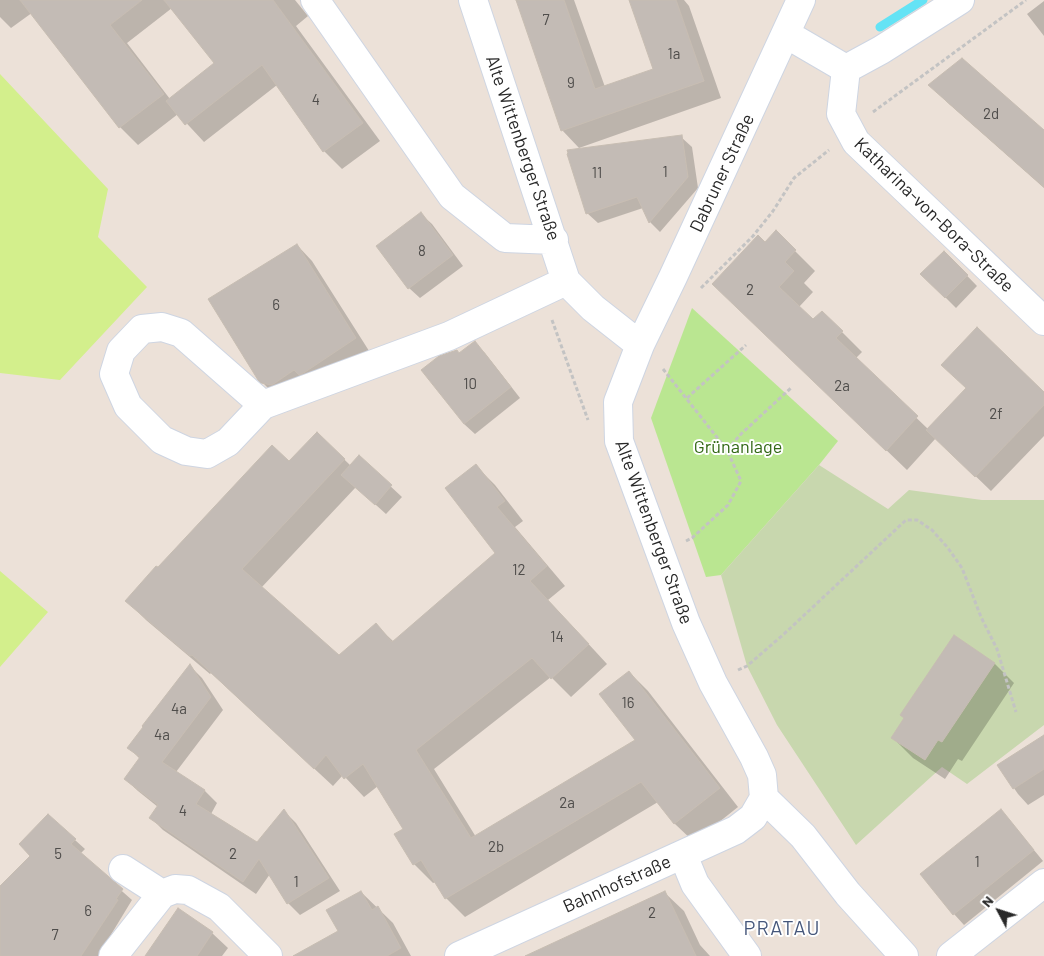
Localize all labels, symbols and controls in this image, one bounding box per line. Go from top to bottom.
house number: 7 [542,11,550,29]
house number: 1a [668,45,680,63]
street label: Alte Wittenberger Straße [481,53,565,243]
house number: 9 [567,74,575,92]
house number: 4 [312,91,320,109]
house number: 2d [983,105,999,123]
street label: Dabruner Straße [685,110,759,236]
street label: Katharina-von-Bora-Straße [850,133,1018,297]
house number: 1 [662,163,668,181]
house number: 11 [592,164,602,182]
house number: 8 [418,242,426,260]
house number: 2 [746,281,754,299]
house number: 6 [272,296,280,314]
house number: 10 [463,375,477,393]
house number: 2a [834,377,850,395]
house number: 2f [989,405,1003,423]
park label: Grünanlage [694,436,782,458]
street label: Alte Wittenberger Straße [611,437,697,627]
house number: 12 [512,561,526,579]
house number: 14 [550,628,564,646]
house number: 16 [622,694,634,712]
house number: 4a [171,700,187,718]
house number: 4a [154,726,170,744]
house number: 2a [559,794,575,812]
house number: 4 [179,802,187,820]
house number: 2b [488,838,504,856]
house number: 5 [54,845,62,863]
house number: 2 [229,845,237,863]
street label: Bahnhofstraße [560,851,674,917]
house number: 1 [974,853,980,871]
house number: 1 [293,873,299,891]
north arrow [974,886,1024,936]
text: N [978,892,997,910]
house number: 6 [84,902,92,920]
house number: 2 [648,904,656,922]
district label: PRATAU [743,916,821,940]
house number: 7 [51,926,59,944]

